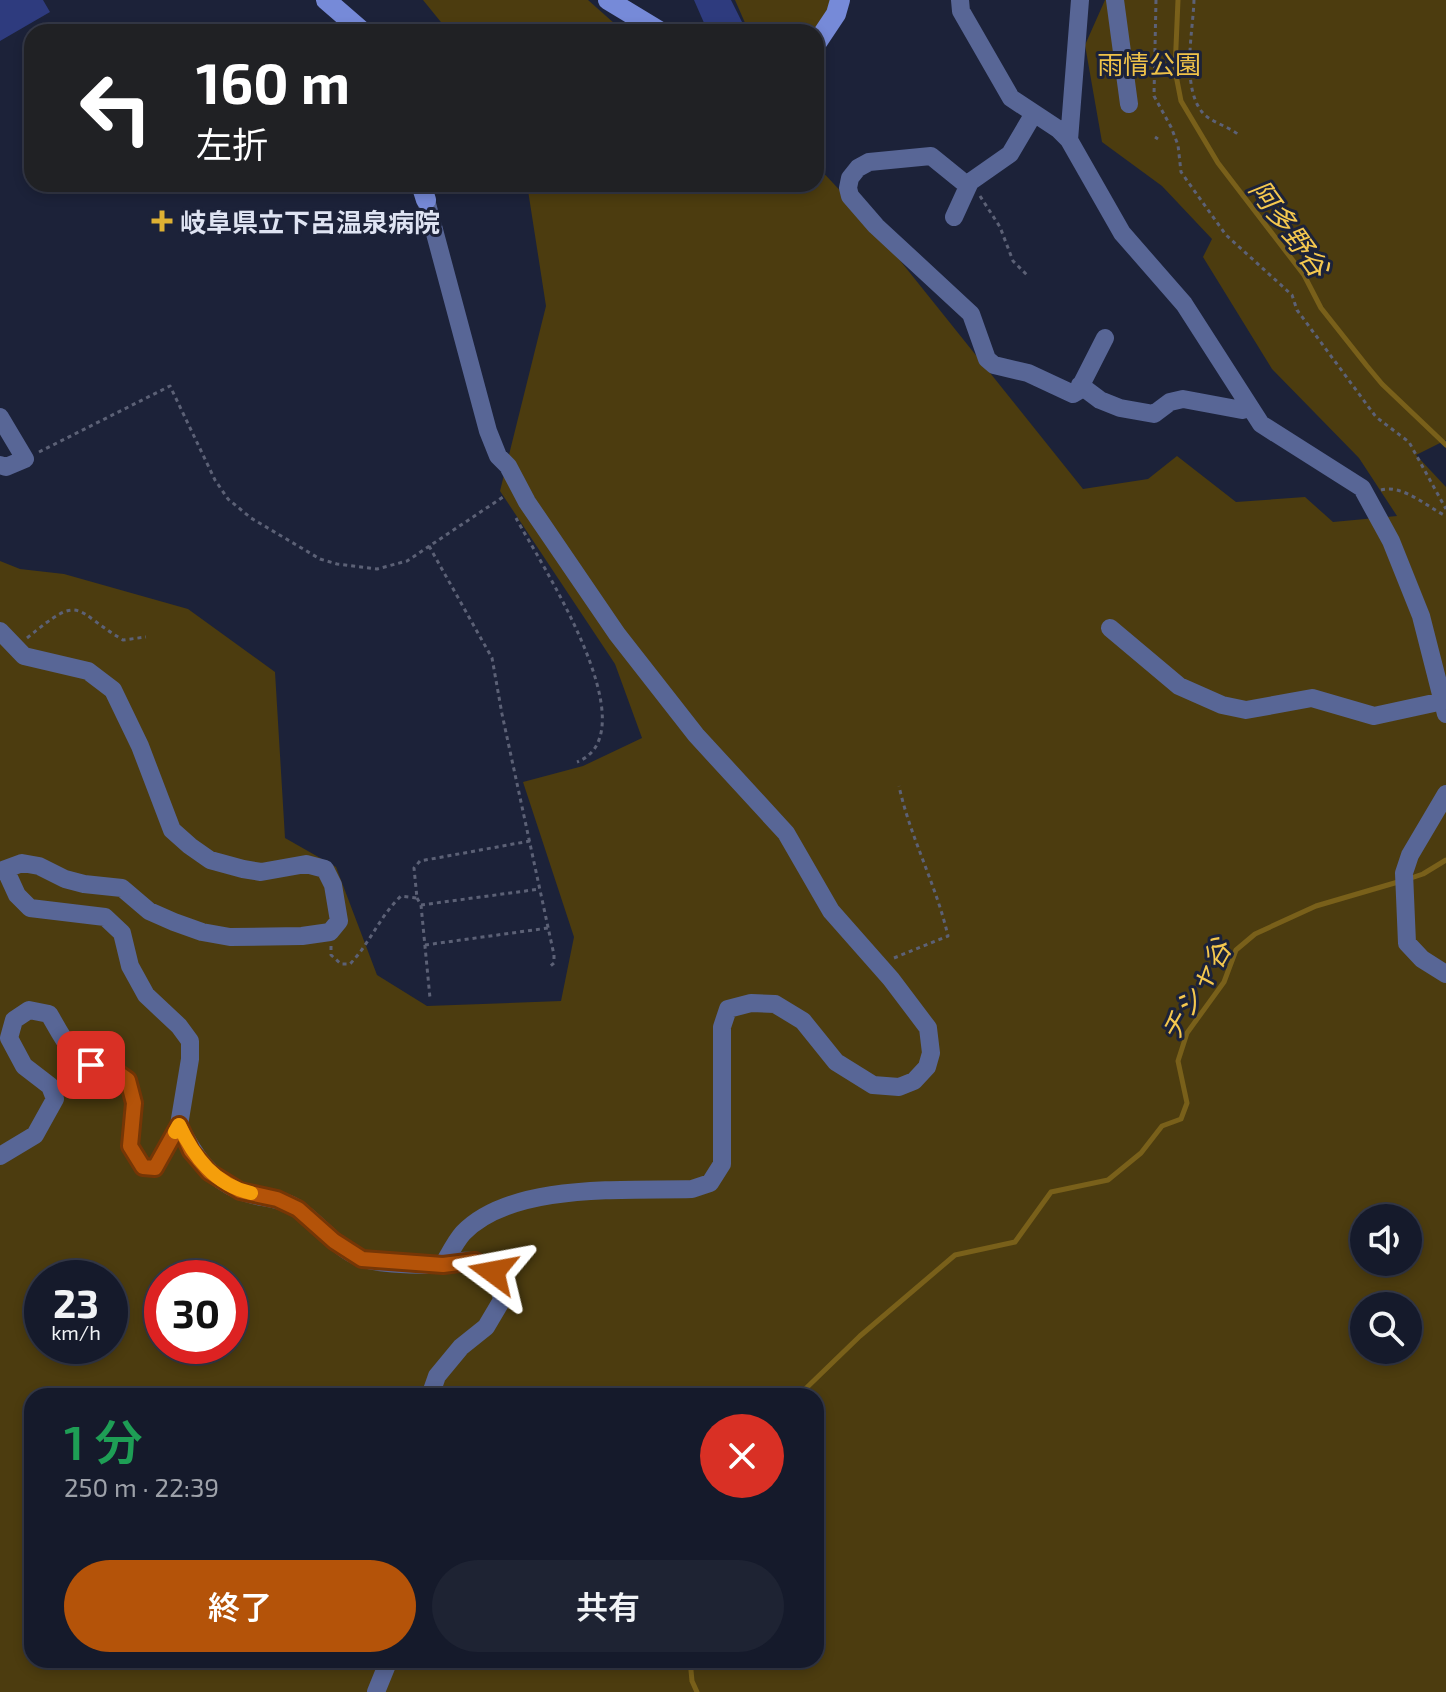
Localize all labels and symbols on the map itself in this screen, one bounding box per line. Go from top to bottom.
park label: 雨情公園 [1097,48,1201,79]
water label: 阿多野谷 [1243,173,1338,285]
place label: 岐阜県立下呂温泉病院 [180,206,440,237]
marker: 岐阜県立下呂温泉病院 [151,210,173,232]
water label: チシャ谷 [1152,931,1239,1047]
pin [57,1031,125,1099]
position arrow [451,1230,535,1314]
speed limit sign: 30 [144,1260,248,1364]

